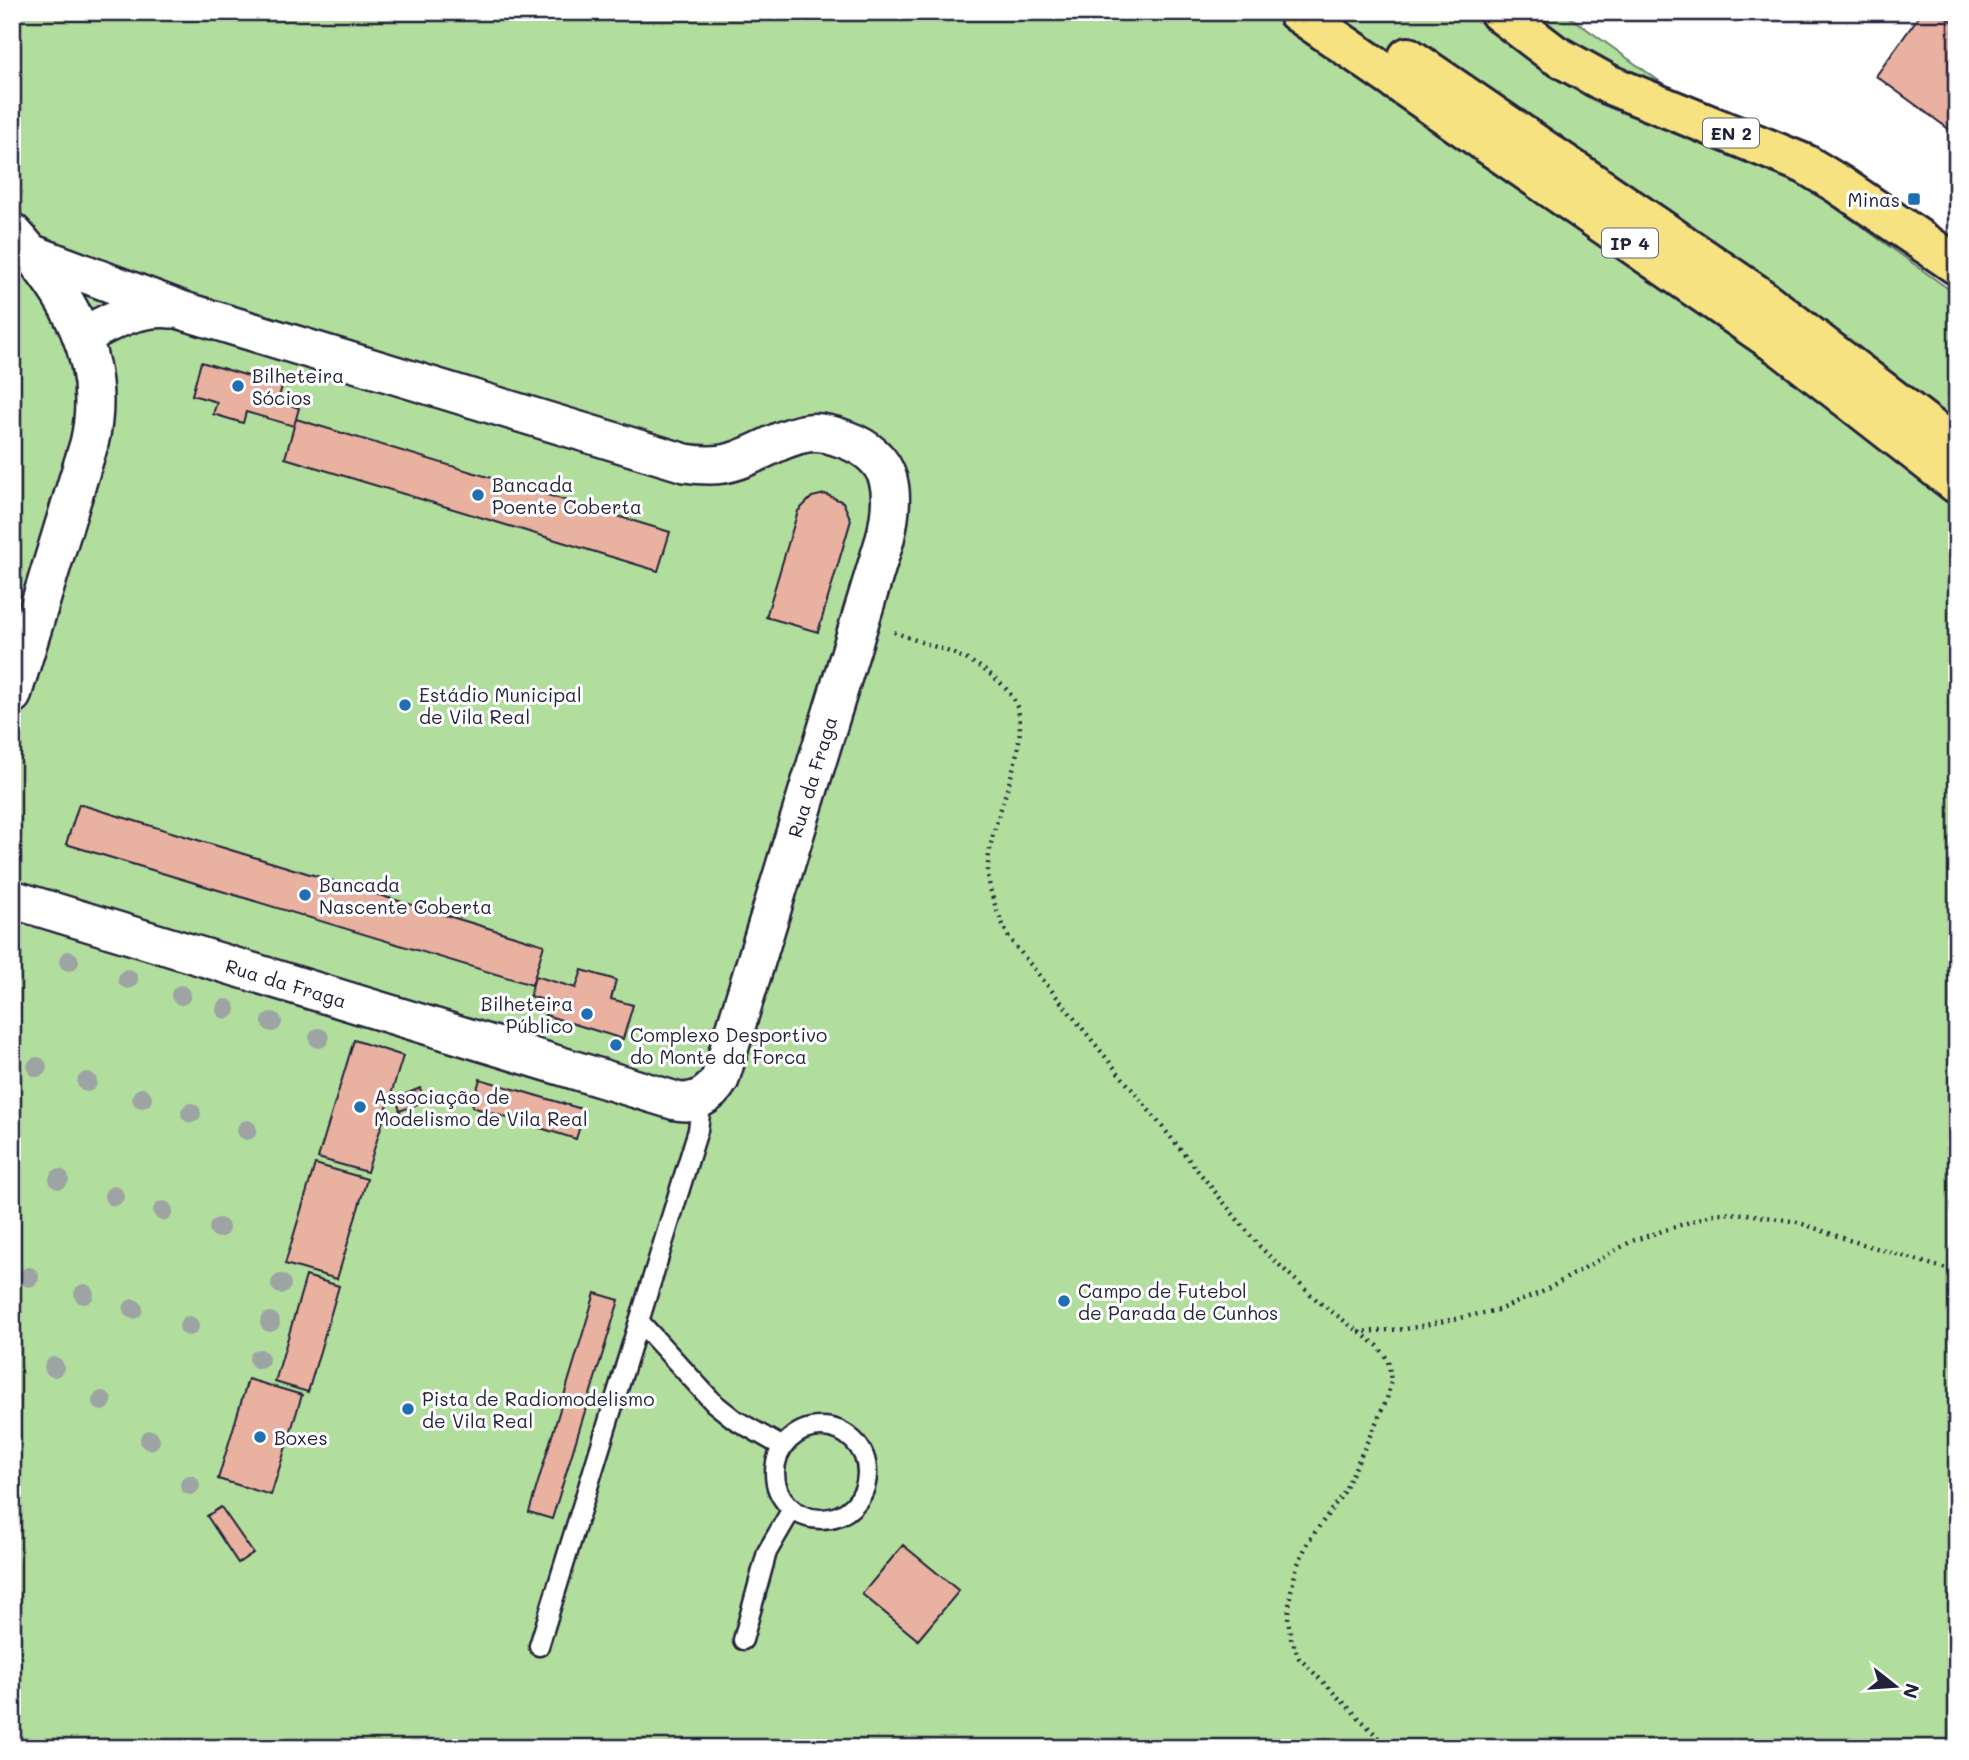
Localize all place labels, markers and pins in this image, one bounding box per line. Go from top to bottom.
place label: Minas [1847,187,1900,212]
marker: Minas [1906,191,1922,207]
place label: Bilheteira Sócios [252,363,344,410]
marker: Bilheteira Sócios [230,378,246,394]
place label: Bancada Poente Coberta [492,472,642,519]
marker: Bancada Poente Coberta [470,487,486,503]
place label: Estádio Municipal de Vila Real [419,682,582,729]
marker: Estádio Municipal de Vila Real [397,697,413,713]
place label: Bancada Nascente Coberta [319,872,492,919]
marker: Bancada Nascente Coberta [297,887,313,903]
place label: Bilheteira Público [481,991,573,1038]
marker: Bilheteira Público [579,1006,595,1022]
place label: Complexo Desportivo do Monte da Forca [630,1022,827,1069]
marker: Complexo Desportivo do Monte da Forca [608,1037,624,1053]
place label: Associação de Modelismo de Vila Real [374,1084,588,1131]
marker: Associação de Modelismo de Vila Real [352,1099,368,1115]
place label: Campo de Futebol de Parada de Cunhos [1078,1278,1278,1325]
marker: Campo de Futebol de Parada de Cunhos [1056,1293,1072,1309]
place label: Pista de Radiomodelismo de Vila Real [422,1386,654,1433]
marker: Pista de Radiomodelismo de Vila Real [400,1401,416,1417]
place label: Boxes [274,1425,328,1450]
marker: Boxes [252,1429,268,1445]

